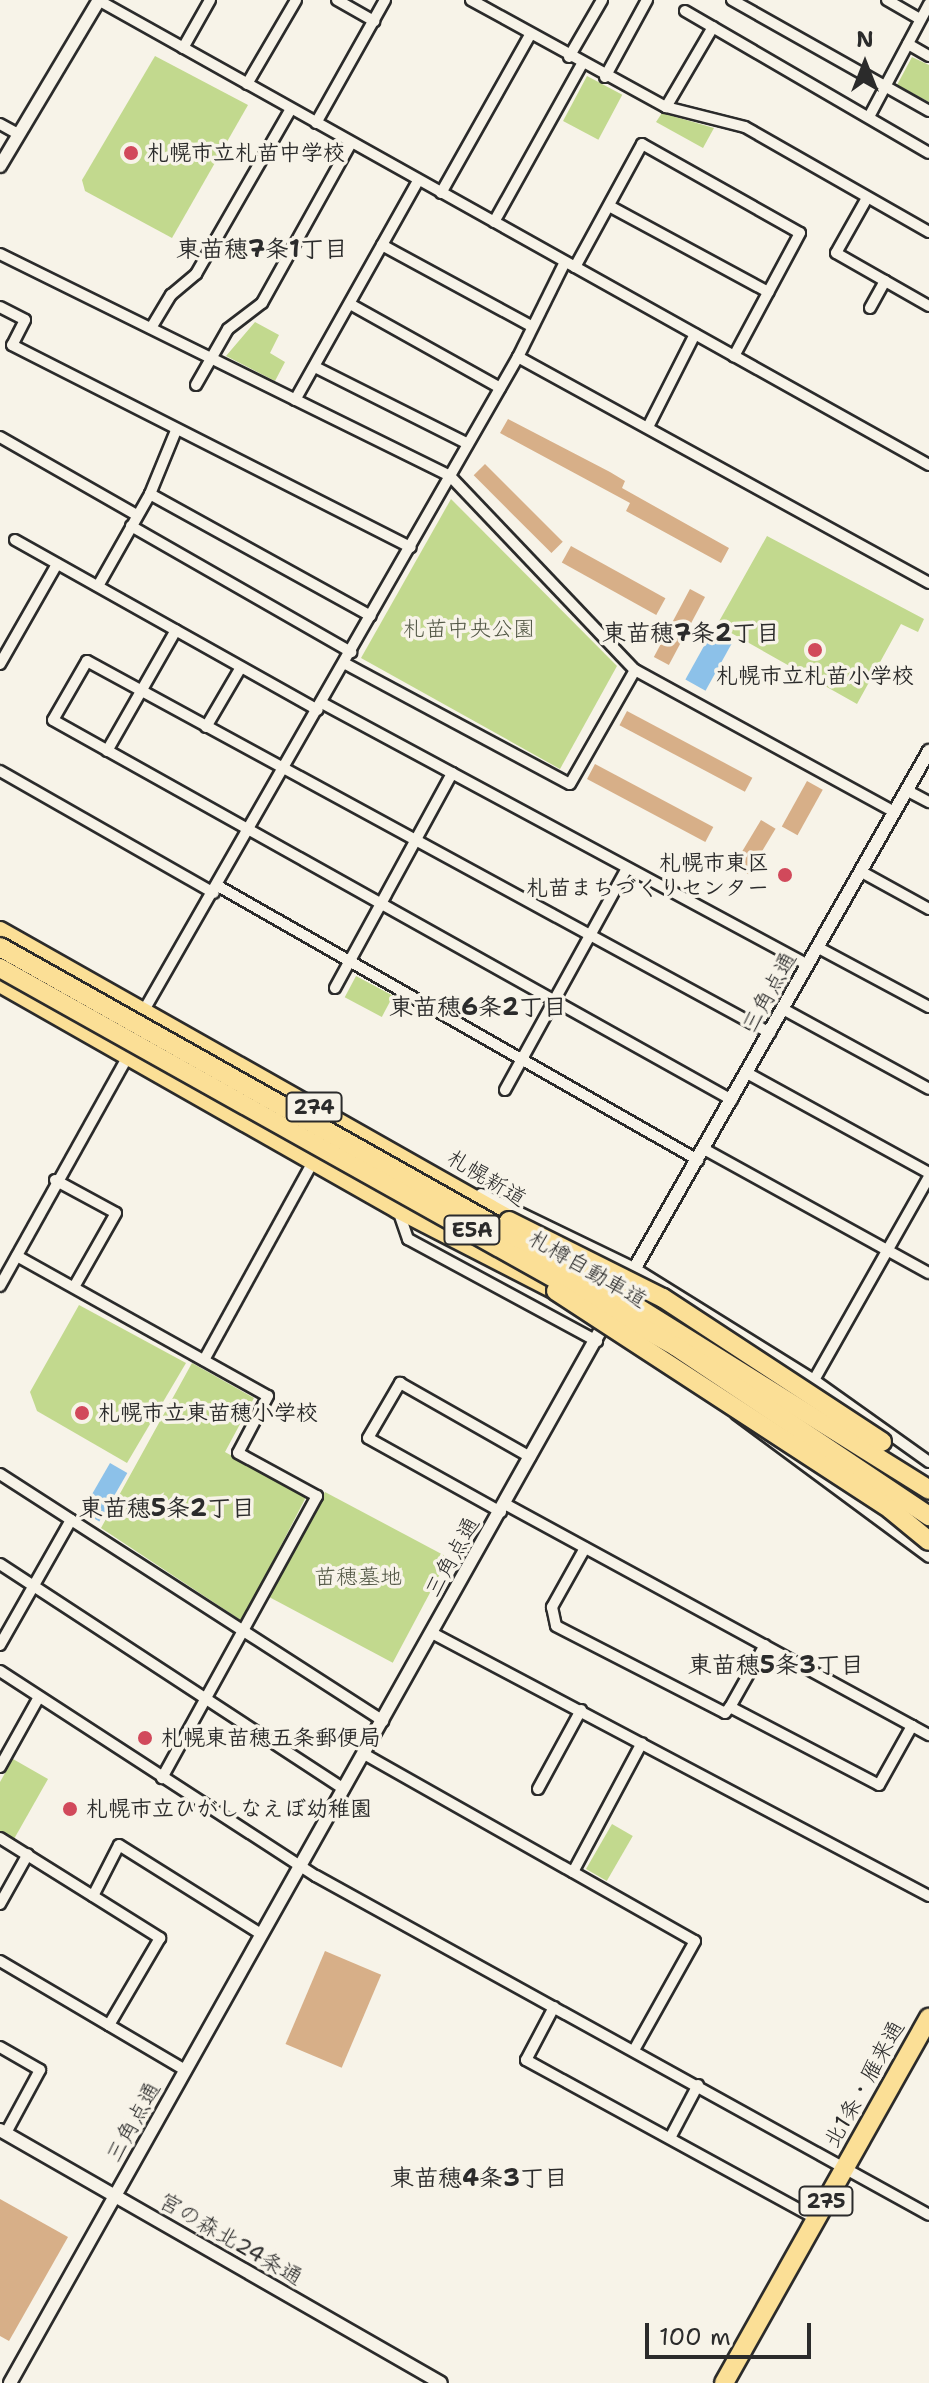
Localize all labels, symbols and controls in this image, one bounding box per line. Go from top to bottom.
north arrow [825,24,905,104]
text: N [856,25,874,54]
place label: 札幌市立札苗中学校 [147,140,345,166]
marker: 札幌市立札苗中学校 [122,144,140,162]
district label: 東苗穂7条1丁目 [176,236,348,264]
park label: 札苗中央公園 [403,616,535,642]
district label: 東苗穂7条2丁目 [602,620,780,648]
marker: 札幌市立札苗小学校 [806,641,824,659]
place label: 札幌市立札苗小学校 [716,663,914,689]
place label: 札幌市東区 札苗まちづくりセンター [527,849,769,900]
marker: 札幌市東区 札苗まちづくりセンター [776,866,794,884]
street label: 三角点通 [736,947,802,1037]
district label: 東苗穂6条2丁目 [389,994,567,1022]
road number: 274 [284,1091,344,1123]
street label: 札幌新道 [442,1144,532,1212]
road number: E5A [442,1214,502,1246]
street label: 札樽自動車道 [524,1225,652,1313]
place label: 札幌市立東苗穂小学校 [98,1400,318,1426]
marker: 札幌市立東苗穂小学校 [73,1404,91,1422]
district label: 東苗穂5条2丁目 [79,1495,255,1523]
street label: 三角点通 [419,1512,485,1602]
park label: 苗穂墓地 [314,1564,402,1590]
district label: 東苗穂5条3丁目 [688,1652,864,1680]
place label: 札幌東苗穂五条郵便局 [161,1725,381,1751]
marker: 札幌東苗穂五条郵便局 [136,1729,154,1747]
place label: 札幌市立ひがしなえぼ幼稚園 [86,1796,372,1822]
marker: 札幌市立ひがしなえぼ幼稚園 [61,1800,79,1818]
street label: 北1条・雁来通 [818,2016,910,2152]
street label: 三角点通 [100,2077,166,2167]
district label: 東苗穂4条3丁目 [390,2165,568,2193]
road number: 275 [798,2185,854,2217]
street label: 宮の森北24条通 [155,2187,307,2291]
scale bar [649,2307,815,2357]
text: 100 m [659,2321,731,2353]

